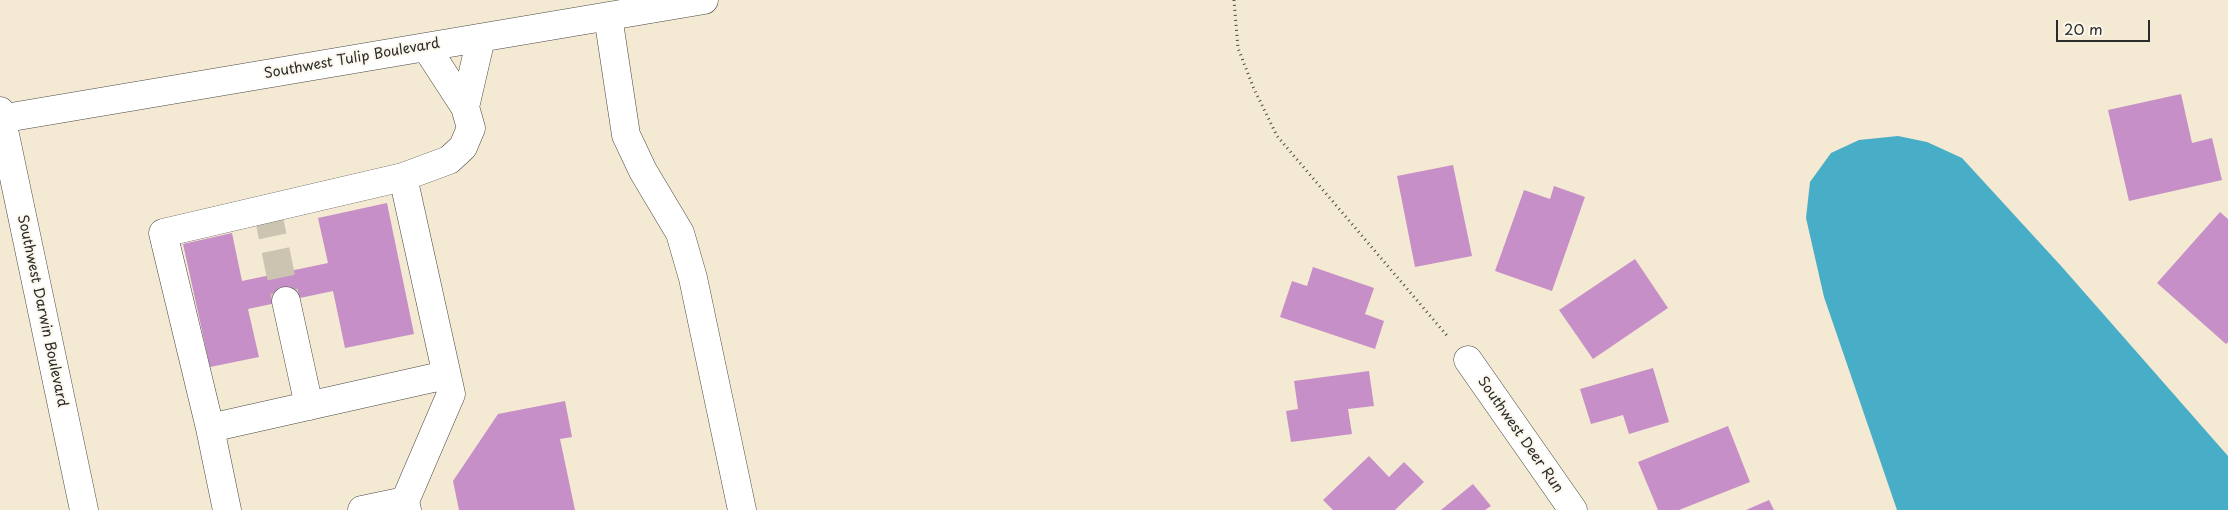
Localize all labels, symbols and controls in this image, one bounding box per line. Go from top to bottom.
scale bar [2058,10,2152,42]
text: 20 m [2064,17,2103,40]
street label: Southwest Tulip Boulevard [263,35,441,83]
street label: Southwest Darwin Boulevard [13,213,71,409]
street label: Southwest Deer Run [1474,374,1566,496]

